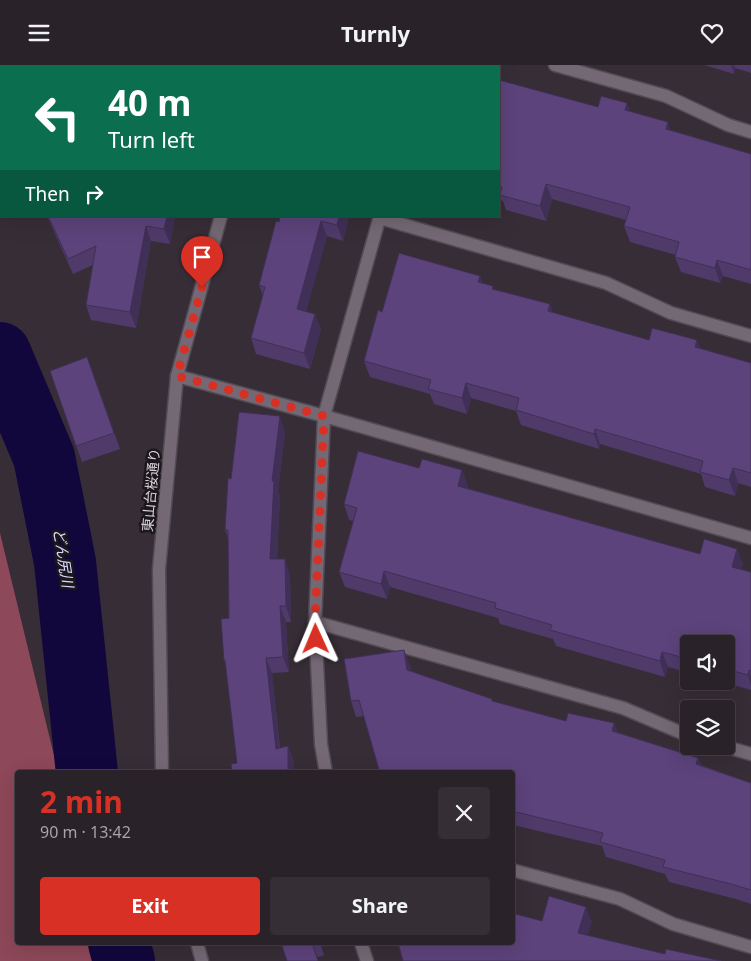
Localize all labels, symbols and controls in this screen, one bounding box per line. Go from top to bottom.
text: Turnly [341,18,410,48]
icon: menu [25,19,53,47]
icon: heart [698,19,726,47]
text: 40 m [108,79,191,126]
icon: left [25,85,90,150]
text: Turn left [108,124,195,154]
icon: right [80,180,108,208]
text: Then [25,181,70,207]
pin [181,236,223,287]
icon: arrive [188,243,216,271]
street label: 東山台桜通り [137,447,164,533]
water label: どん尻川 [49,527,79,591]
position arrow [289,612,341,664]
map controls [680,635,735,755]
button: sound [680,635,735,690]
button: layers [680,700,735,755]
text: 2 min [40,781,123,822]
button: close [438,787,490,839]
text: 90 m · 13:42 [40,821,131,843]
button: Exit [40,877,260,935]
button: Share [270,877,490,935]

